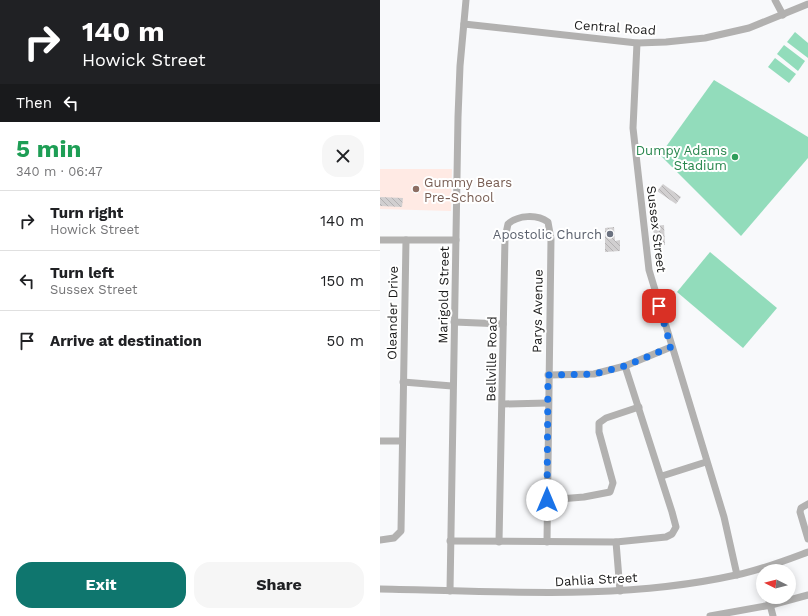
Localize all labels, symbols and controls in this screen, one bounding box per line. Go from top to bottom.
text: 140 m [82,15,165,48]
icon: right [16,16,68,68]
street label: Central Road [574,17,656,38]
text: Howick Street [82,49,206,70]
icon: left [60,92,82,114]
text: Then [16,94,52,112]
text: 5 min [16,135,81,163]
button: close [322,135,364,177]
place label: Dumpy Adams Stadium [636,143,727,173]
marker: Dumpy Adams Stadium [730,152,740,162]
text: 340 m · 06:47 [16,164,103,179]
place label: Gummy Bears Pre-School [424,175,512,205]
marker: Gummy Bears Pre-School [411,184,421,194]
street label: Sussex Street [644,185,669,274]
text: Turn right [50,204,123,222]
icon: right [16,210,38,232]
text: 140 m [320,212,364,230]
text: Howick Street [50,222,139,237]
place label: Apostolic Church [493,227,602,242]
marker: Apostolic Church [605,229,615,239]
street label: Marigold Street [435,246,452,344]
text: Turn left [50,264,114,282]
street label: Oleander Drive [384,266,401,360]
street label: Parys Avenue [529,269,546,353]
icon: left [16,270,38,292]
text: 150 m [321,272,364,290]
text: Sussex Street [50,282,137,297]
pin [642,289,676,323]
icon: arrive [648,295,670,317]
street label: Bellville Road [483,316,500,402]
icon: arrive [16,330,38,352]
text: Arrive at destination [50,332,202,350]
text: 50 m [327,332,364,350]
position arrow [526,479,568,521]
button: Exit [16,562,186,608]
button: Share [194,562,364,608]
north arrow [756,564,796,604]
map controls [756,564,796,604]
street label: Dahlia Street [554,570,638,589]

